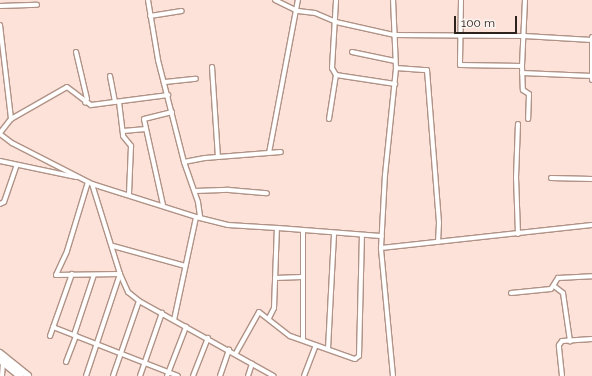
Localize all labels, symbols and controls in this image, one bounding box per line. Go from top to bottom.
scale bar [456,8,519,34]
text: 100 m [461,16,495,30]

